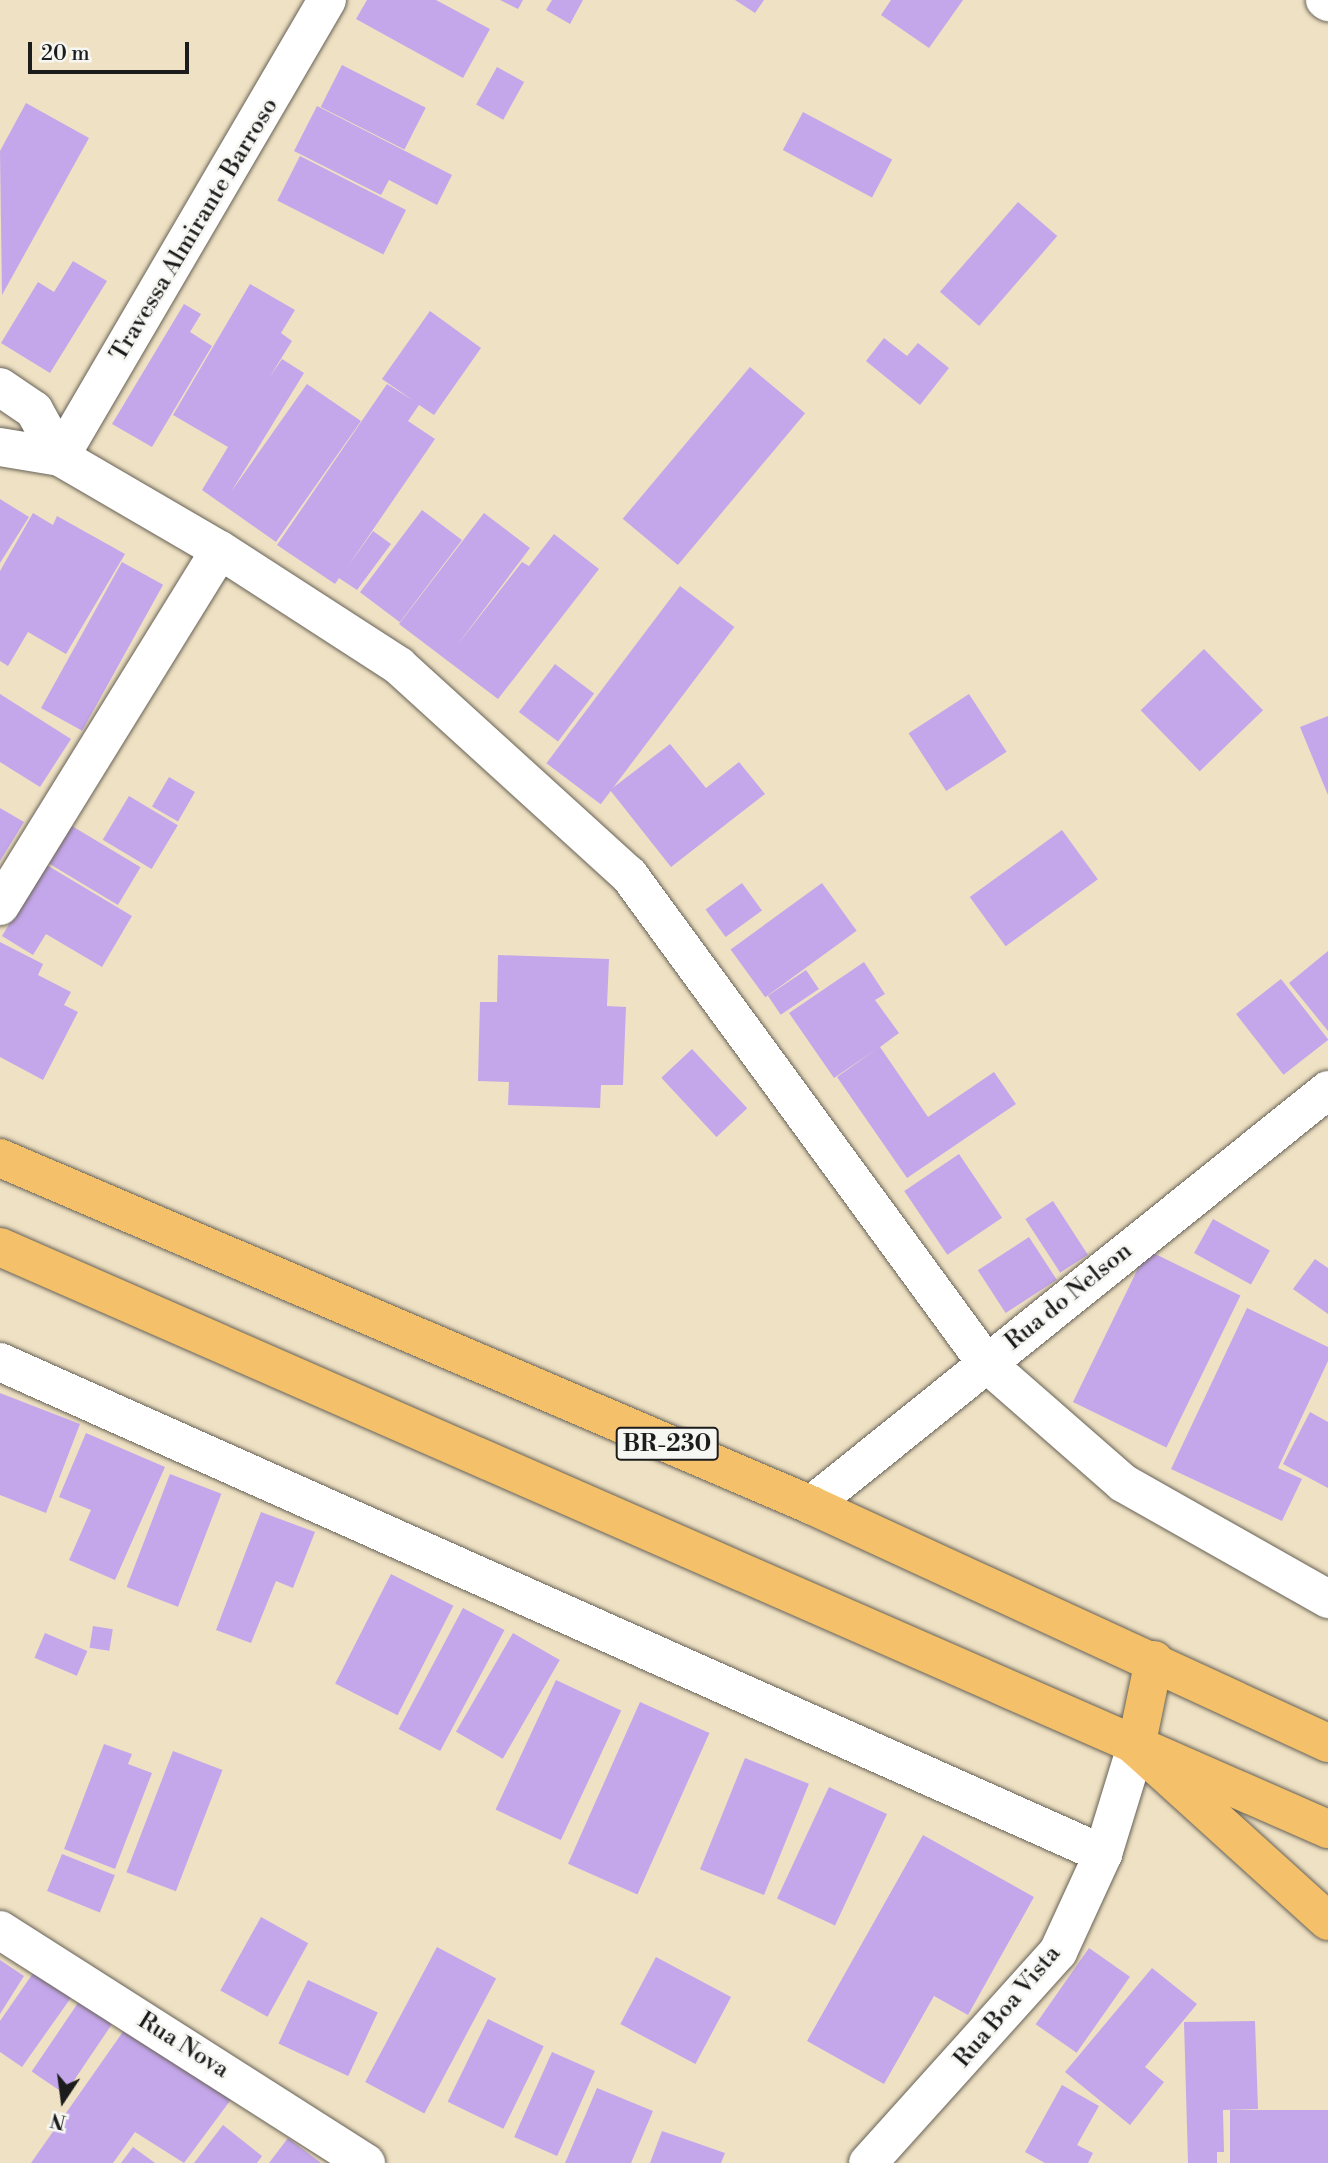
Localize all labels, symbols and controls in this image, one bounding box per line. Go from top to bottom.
scale bar [32,28,192,72]
text: 20 m [41,41,90,67]
street label: Travessa Almirante Barroso [105,93,285,367]
street label: Rua do Nelson [1000,1237,1138,1357]
road number: BR-230 [614,1424,720,1464]
street label: Rua Boa Vista [949,1940,1067,2074]
street label: Rua Nova [132,2007,234,2085]
north arrow [28,2065,98,2135]
text: N [48,2107,68,2134]

